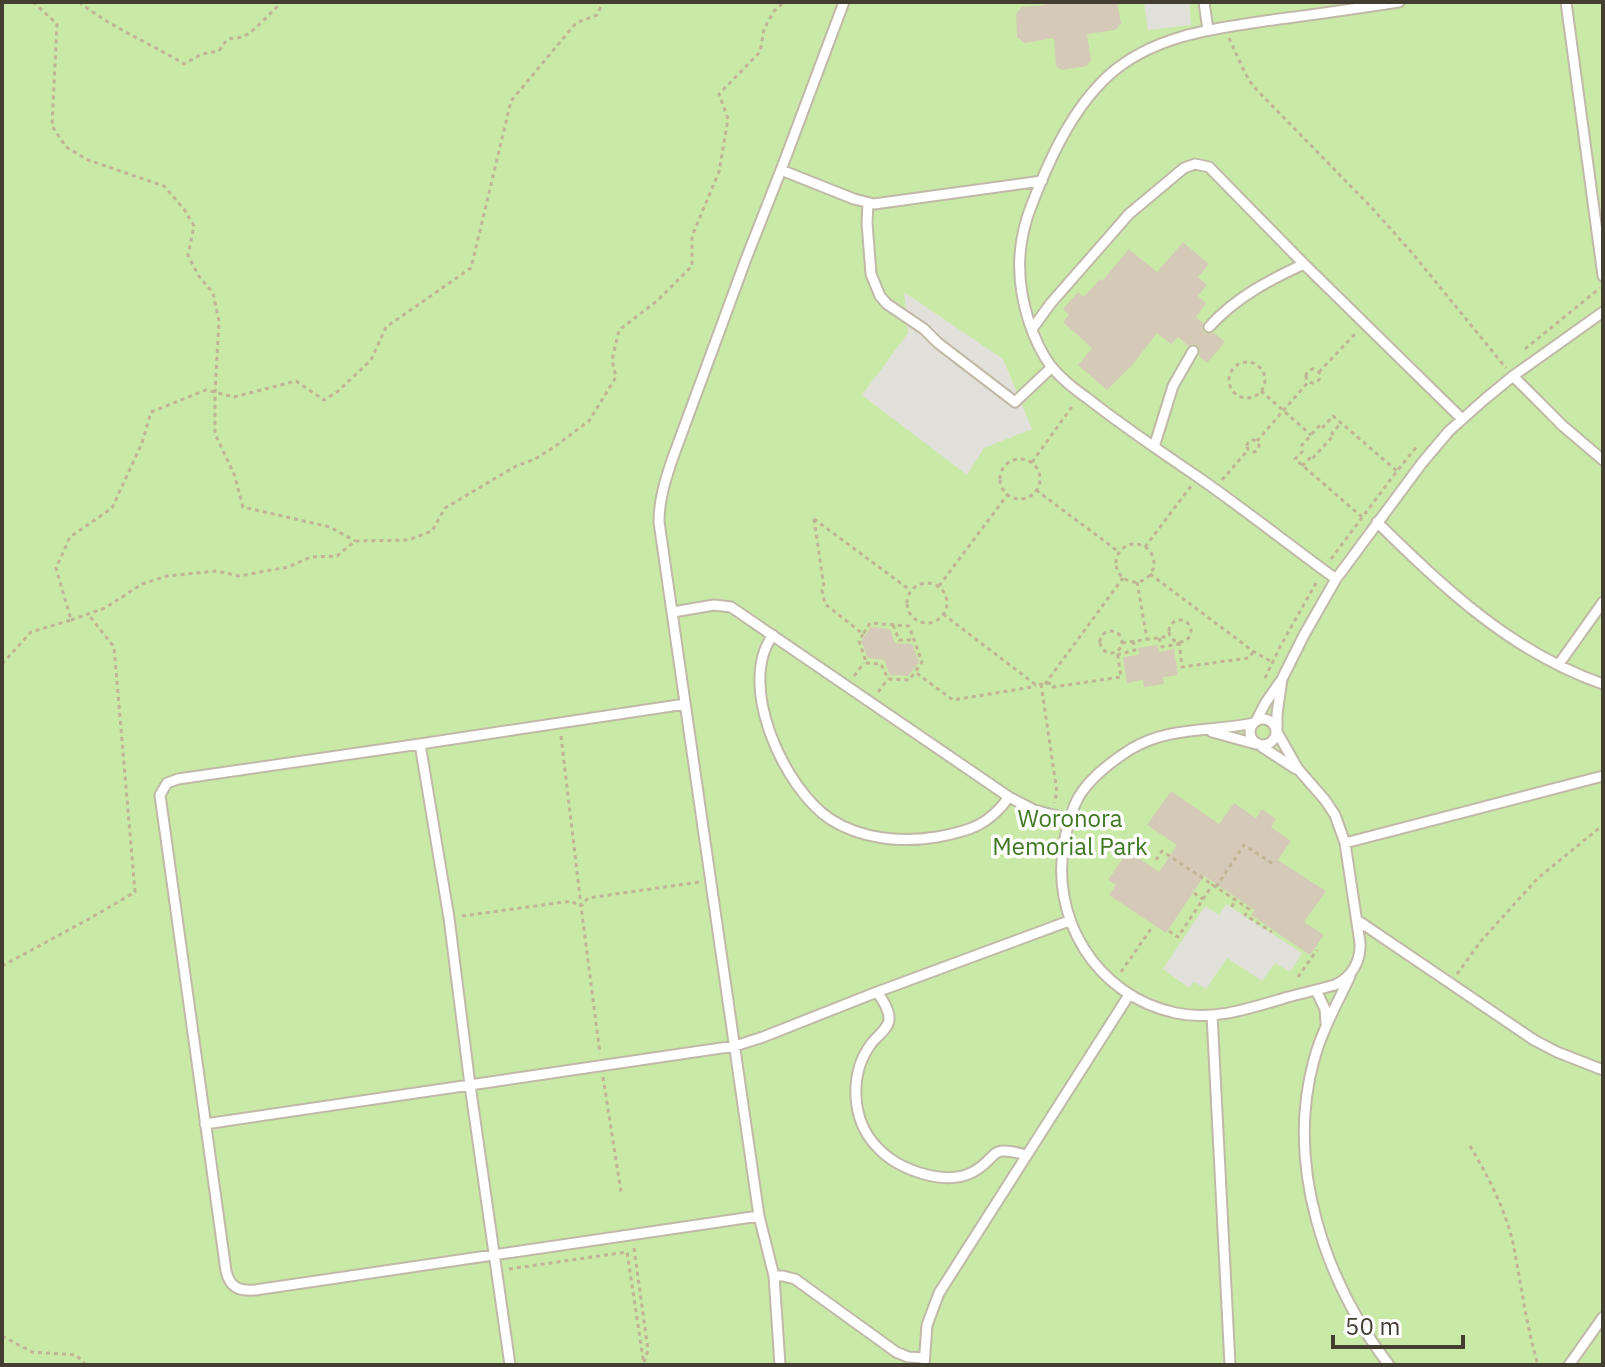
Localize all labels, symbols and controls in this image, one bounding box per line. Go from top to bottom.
park label: Woronora Memorial Park [992,802,1148,862]
scale bar [1333,1299,1463,1349]
text: 50 m [1345,1310,1400,1342]

